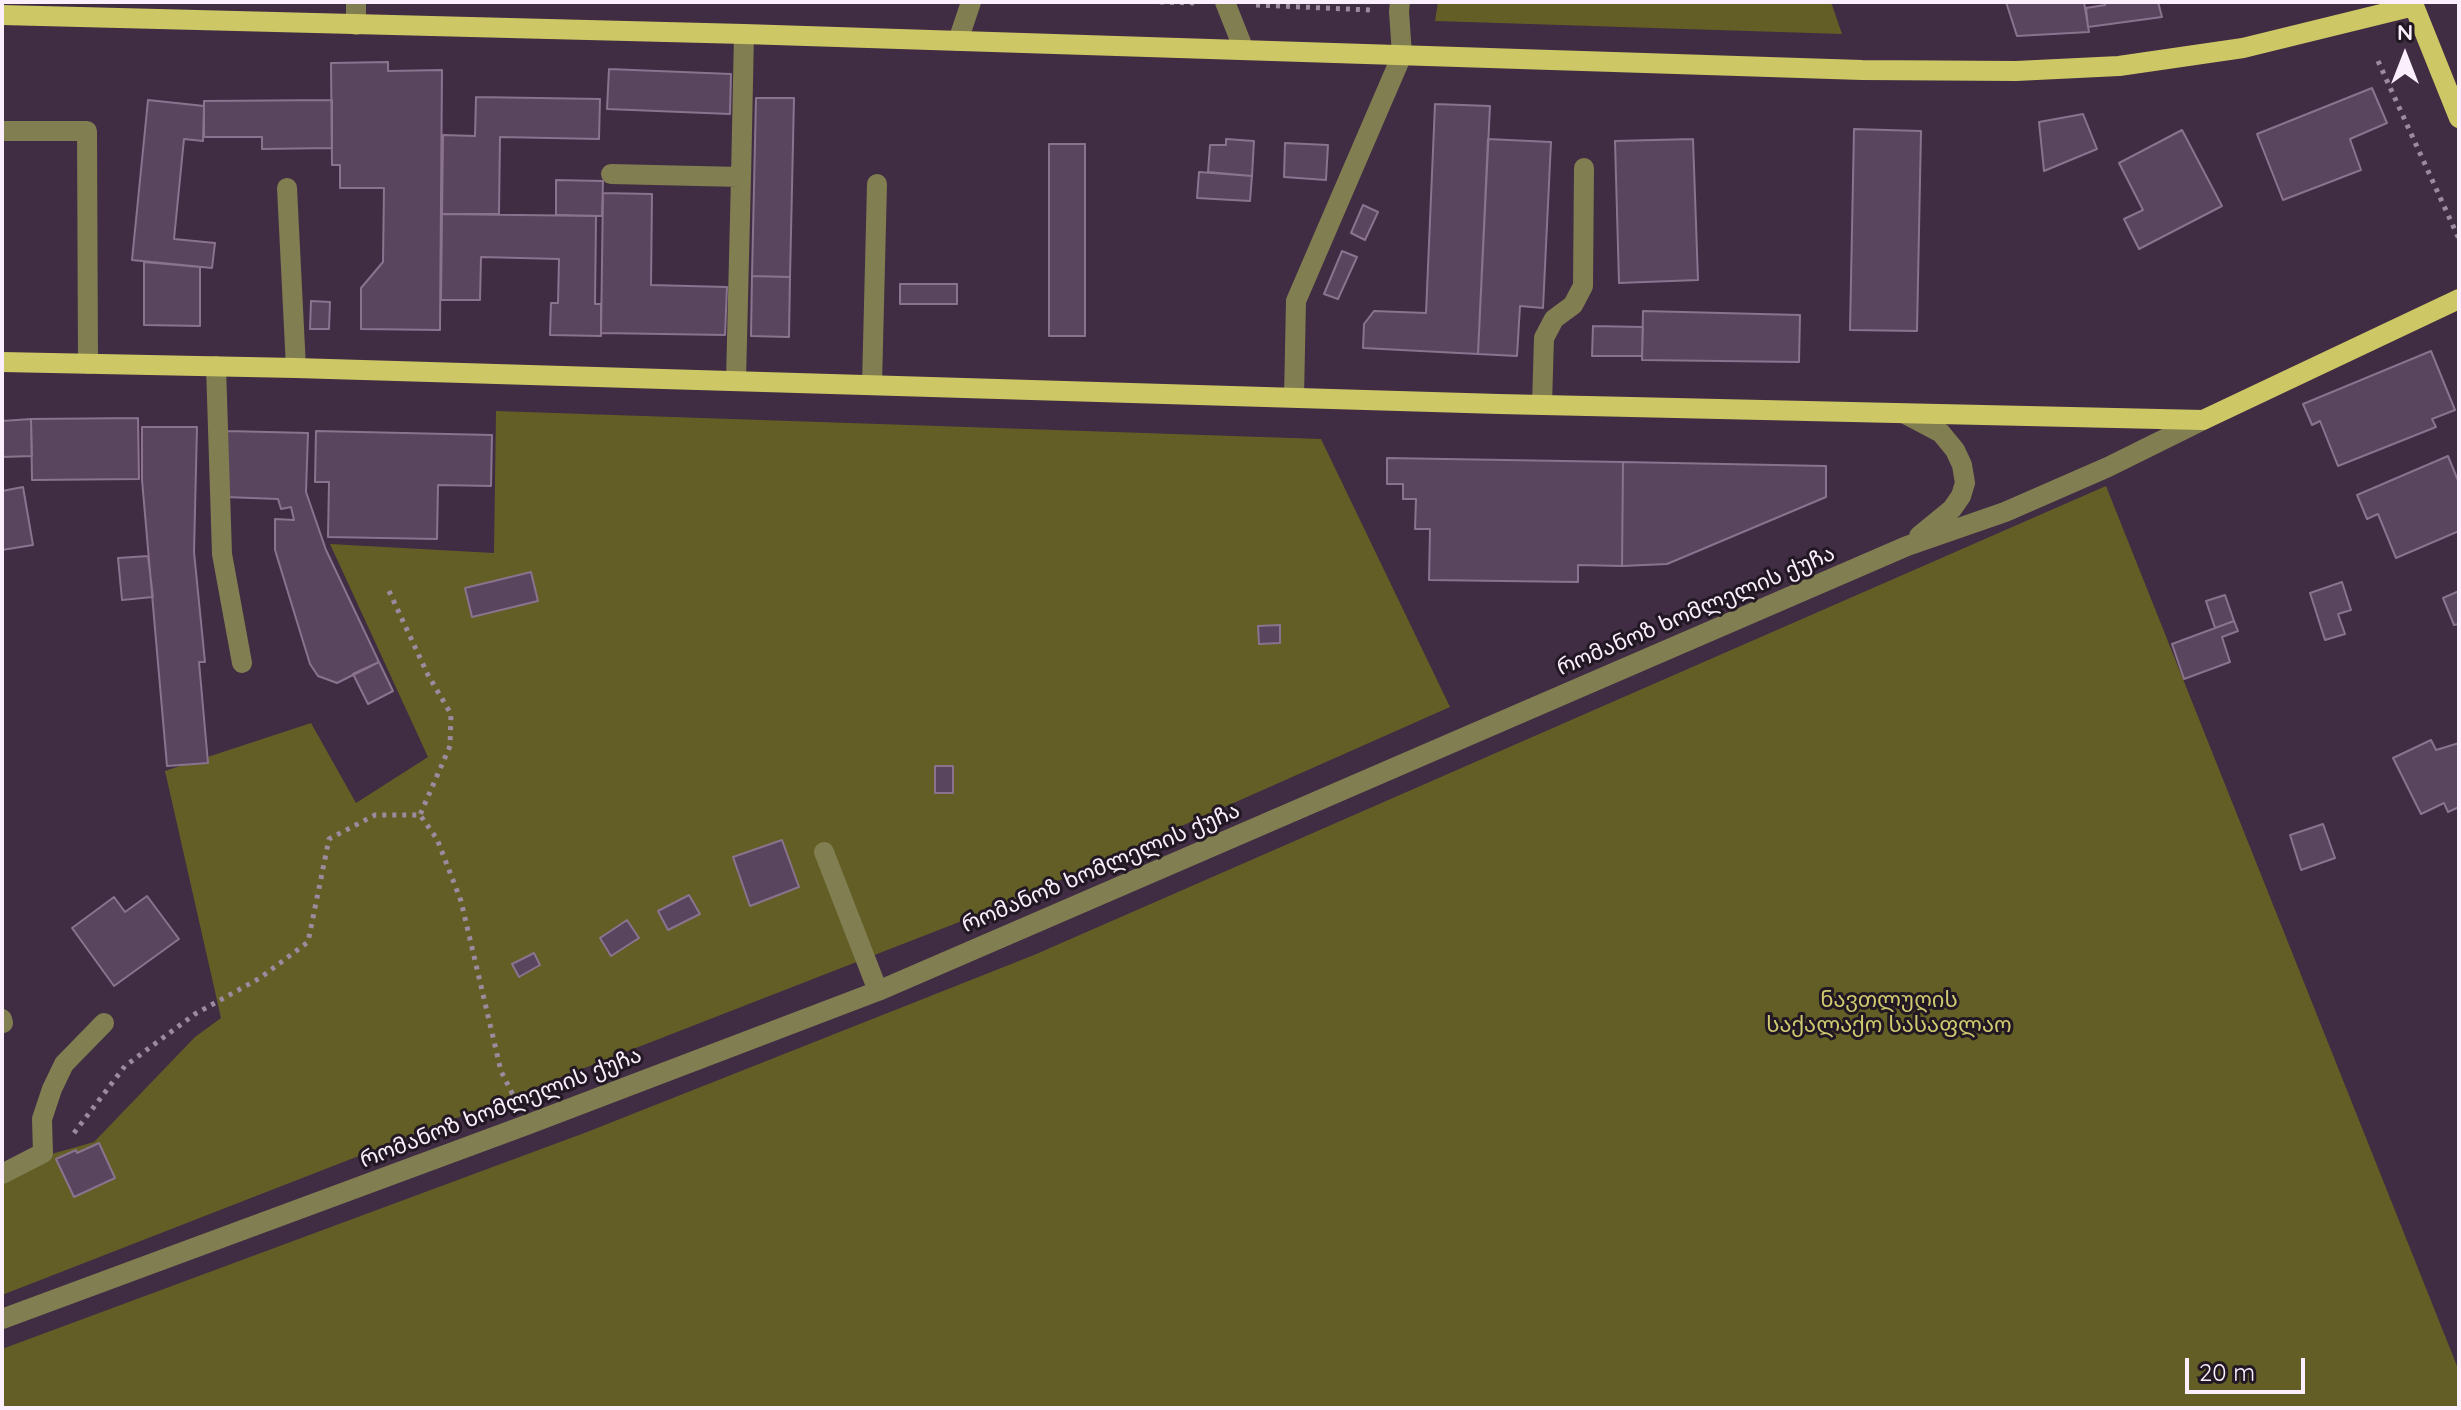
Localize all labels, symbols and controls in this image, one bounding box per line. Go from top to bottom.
north arrow [2365,16,2445,96]
text: N [2397,18,2413,46]
street label: რომანოზ ხომლელის ქუჩა [1553,540,1839,682]
street label: რომანოზ ხომლელის ქუჩა [958,797,1244,939]
park label: ნავთლუღის საქალაქო სასაფლაო [1766,987,2012,1038]
street label: რომანოზ ხომლელის ქუჩა [357,1042,645,1174]
scale bar [2189,1342,2309,1392]
text: 20 m [2199,1357,2255,1387]

